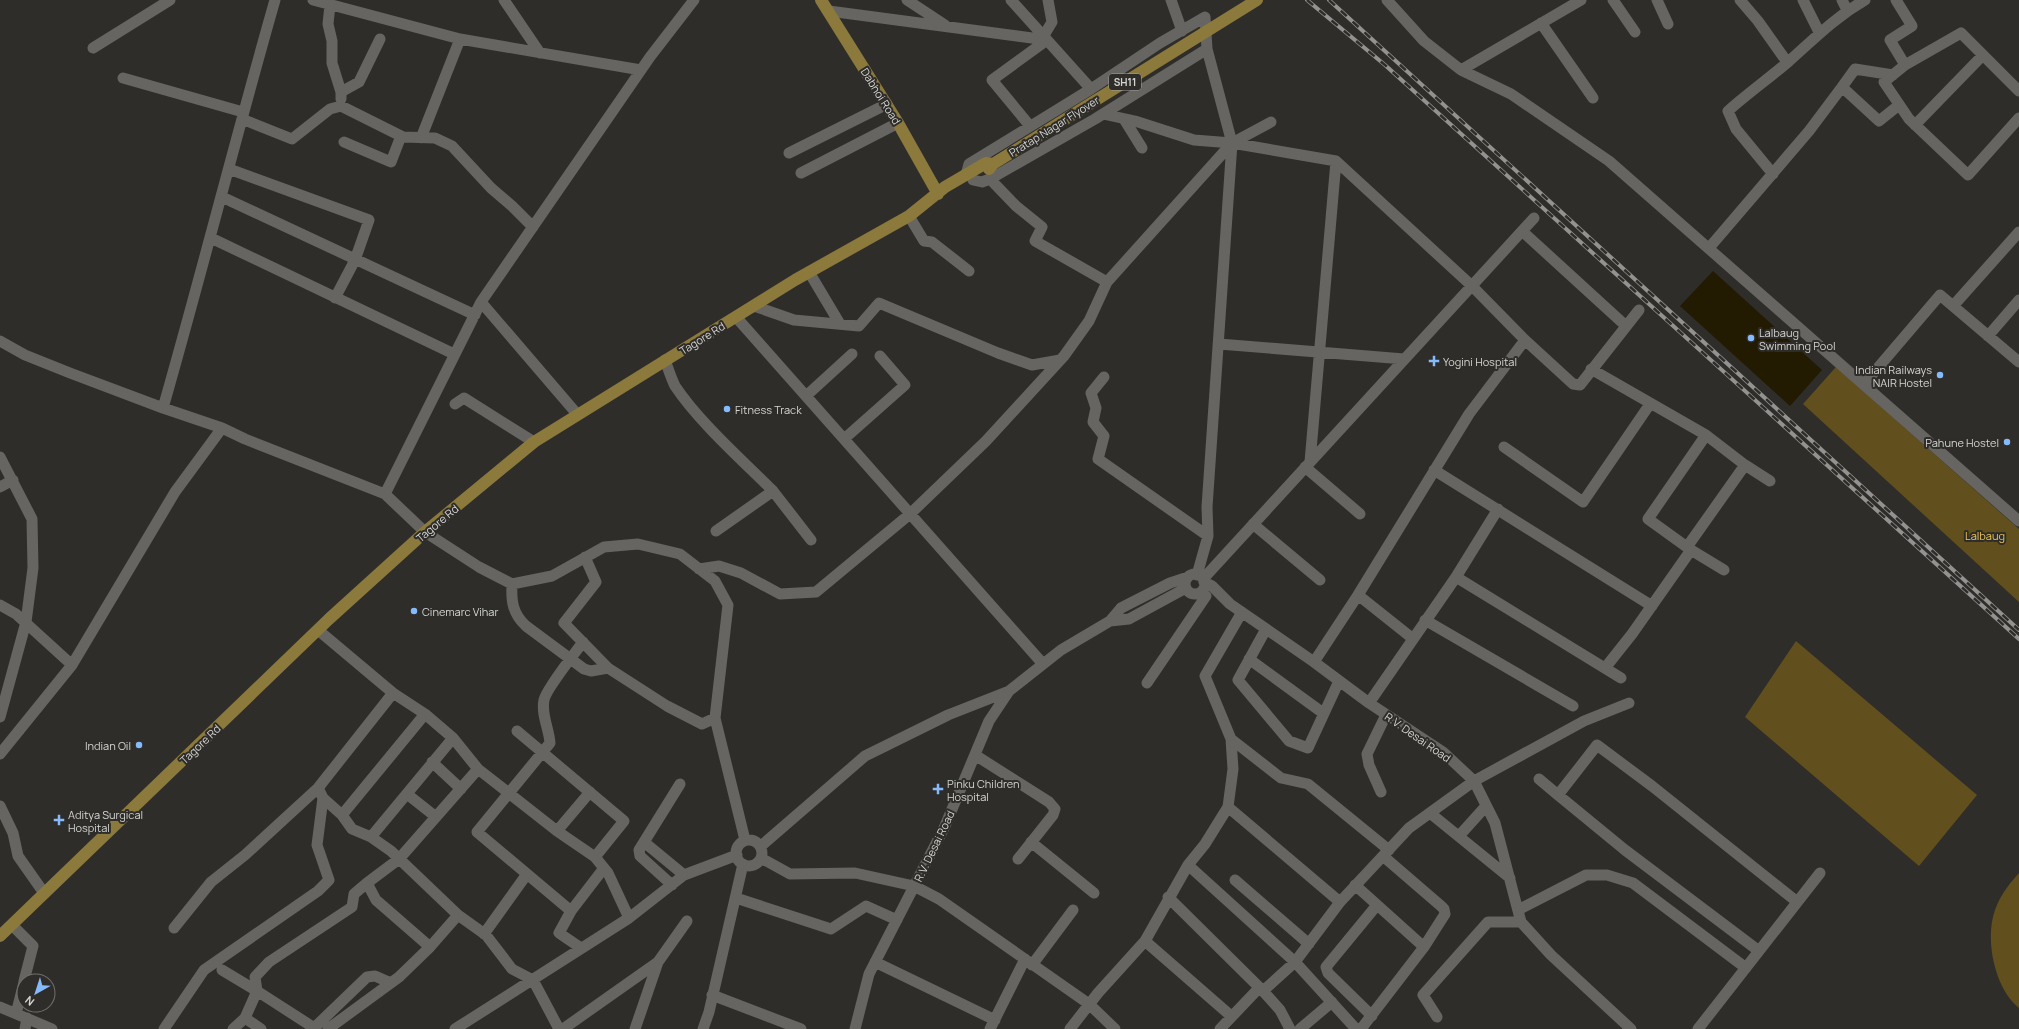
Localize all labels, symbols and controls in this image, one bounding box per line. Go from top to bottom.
street label: Dabhoi Road [858,65,904,127]
road number: SH11 [1109,74,1141,90]
street label: Pratap Nagar Flyover [1006,92,1102,160]
street label: Tagore Rd [676,318,728,358]
place label: Lalbaug Swimming Pool [1759,325,1835,353]
marker: Lalbaug Swimming Pool [1746,333,1756,343]
place label: Yogini Hospital [1443,354,1517,369]
marker: Yogini Hospital [1428,355,1440,367]
place label: Indian Railways NAIR Hostel [1855,362,1932,390]
marker: Indian Railways NAIR Hostel [1935,370,1945,380]
place label: Fitness Track [735,402,802,417]
marker: Fitness Track [722,404,732,414]
place label: Pahune Hostel [1925,435,1999,450]
marker: Pahune Hostel [2002,437,2012,447]
street label: Tagore Rd [413,501,461,545]
park label: Lalbaug [1965,528,2005,543]
place label: Cinemarc Vihar [422,604,498,619]
marker: Cinemarc Vihar [409,606,419,616]
street label: R.V. Desai Road [1382,709,1454,765]
street label: Tagore Rd [176,721,224,767]
place label: Indian Oil [85,738,131,753]
marker: Indian Oil [134,740,144,750]
place label: Pinku Children Hospital [947,776,1020,804]
marker: Pinku Children Hospital [932,783,944,795]
place label: Aditya Surgical Hospital [68,807,143,835]
street label: R.V. Desai Road [910,808,958,884]
marker: Aditya Surgical Hospital [53,814,65,826]
north arrow [16,973,56,1013]
text: N [22,993,37,1009]

